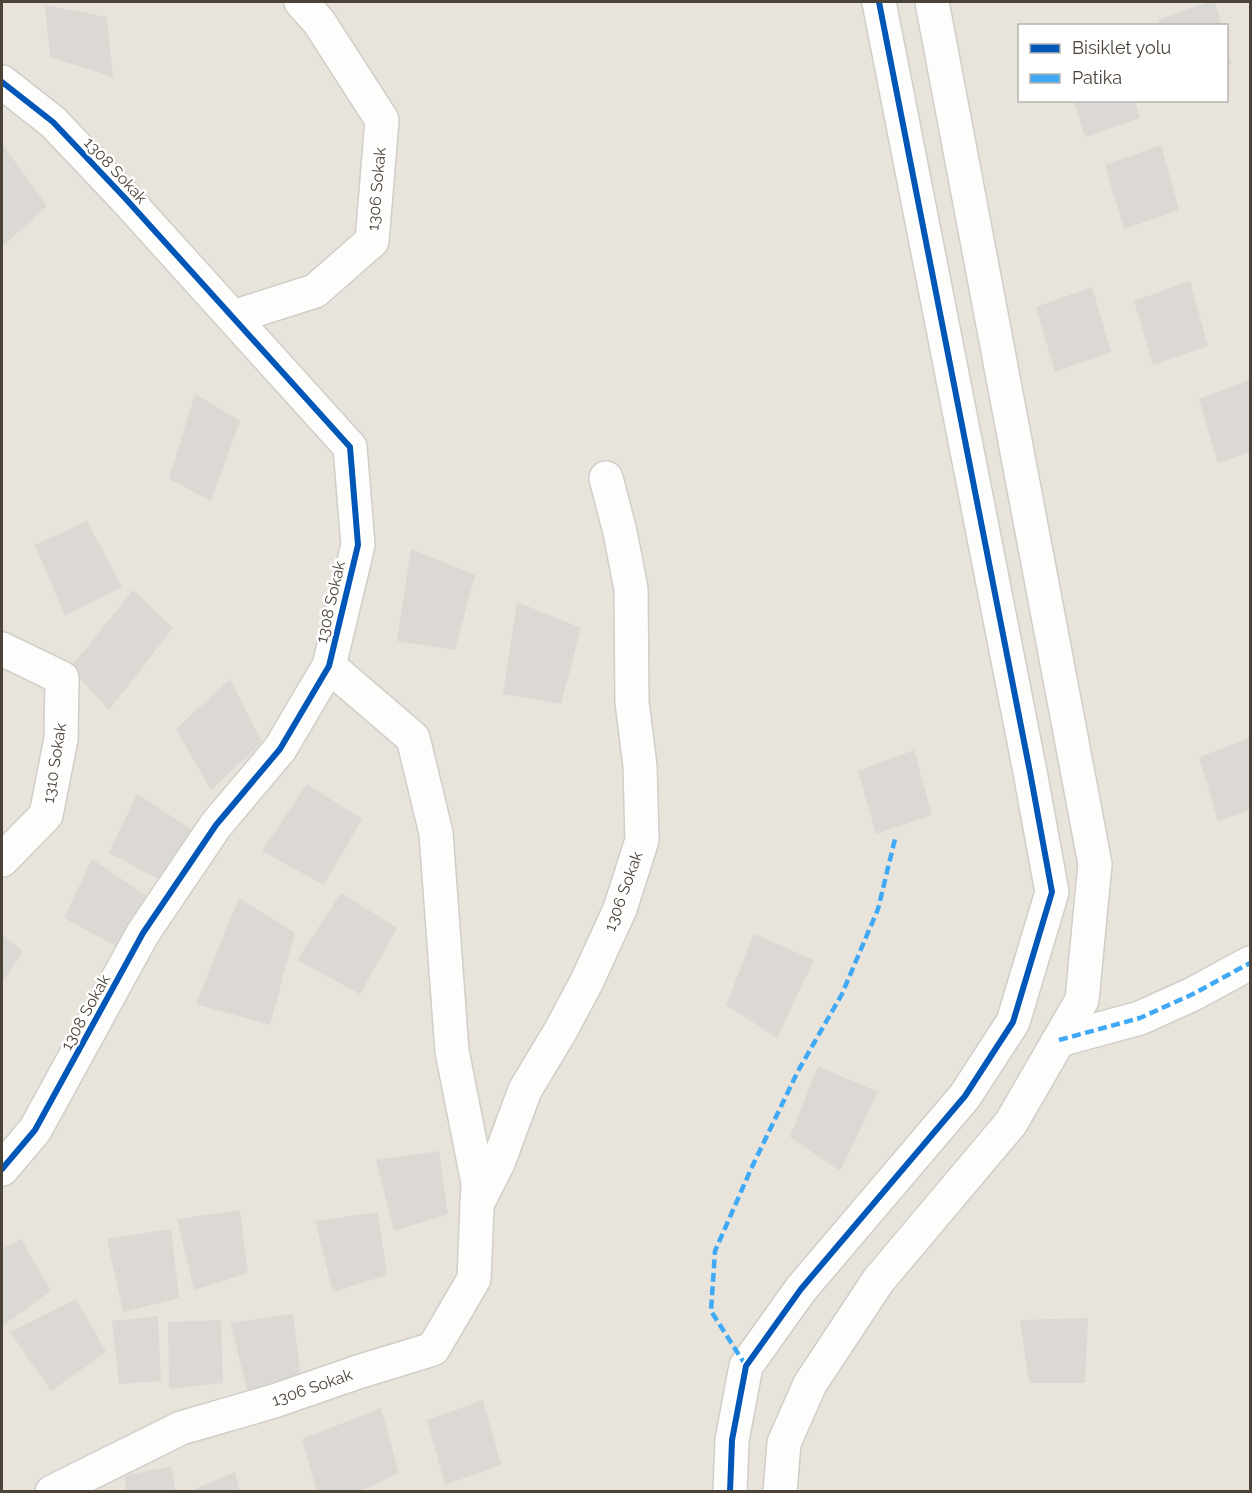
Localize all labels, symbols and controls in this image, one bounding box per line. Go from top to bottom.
legend [1018,24,1228,102]
text: Bisiklet yolu [1072,37,1171,58]
text: Patika [1072,67,1122,88]
street label: 1308 Sokak [80,133,151,208]
street label: 1306 Sokak [363,146,390,232]
street label: 1308 Sokak [312,559,349,645]
street label: 1310 Sokak [39,721,70,805]
street label: 1306 Sokak [600,848,647,934]
street label: 1308 Sokak [57,971,114,1053]
street label: 1306 Sokak [269,1365,355,1410]

